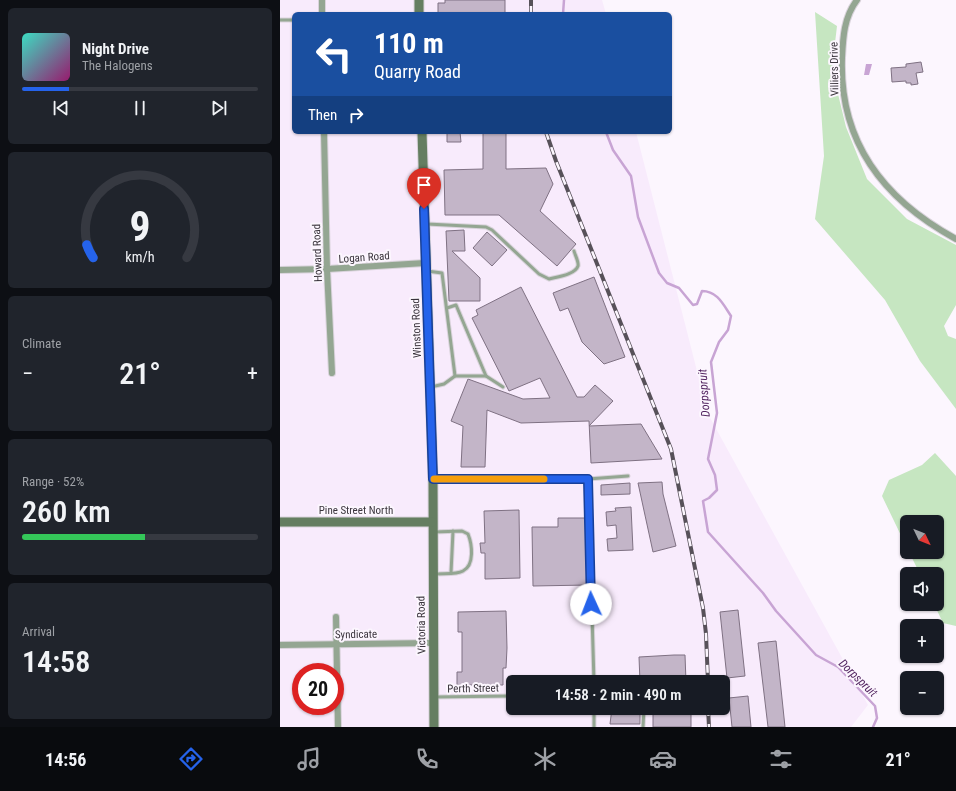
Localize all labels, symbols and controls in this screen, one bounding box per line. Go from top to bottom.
text: 110 m [374,27,444,60]
icon: left [308,28,360,80]
text: Night Drive [82,40,149,58]
street label: Villiers Drive [828,42,841,96]
text: The Halogens [82,58,153,73]
text: Quarry Road [374,61,461,82]
icon: previous [50,97,72,119]
icon: pause [129,97,151,119]
icon: next [208,97,230,119]
icon: right [345,104,367,126]
text: Then [308,106,337,124]
pin [407,168,441,209]
icon: arrive [413,174,435,196]
text: 9 [129,201,151,250]
street label: Howard Road [310,224,325,282]
text: km/h [125,248,155,264]
street label: Logan Road [338,249,390,266]
street label: Winston Road [409,298,424,358]
text: Climate [22,336,61,351]
text: 21° [119,356,161,391]
text: − [22,361,33,386]
text: + [247,361,258,386]
water label: Dorpspruit [695,368,713,417]
text: Range · 52% [22,474,84,489]
text: 260 km [22,494,111,529]
street label: Pine Street North [319,504,393,517]
north arrow [900,515,944,559]
map controls [900,515,944,715]
button: sound [900,567,944,611]
position arrow [570,583,612,625]
street label: Victoria Road [414,596,429,654]
button: + [900,619,944,663]
text: Arrival [22,624,55,639]
street label: Syndicate [335,628,377,641]
text: 14:58 [22,644,90,679]
water label: Dorpspruit [836,656,881,700]
speed limit sign: 20 [292,663,344,715]
button: − [900,671,944,715]
street label: Perth Street [447,682,499,695]
text: 14:58 · 2 min · 490 m [555,686,681,704]
icon: directions [177,745,205,773]
icon: music [295,745,323,773]
icon: phone [413,745,441,773]
icon: climate [531,745,559,773]
icon: car [649,745,677,773]
icon: filters [767,745,795,773]
text: 14:56 [45,749,86,770]
text: 21° [886,749,911,770]

